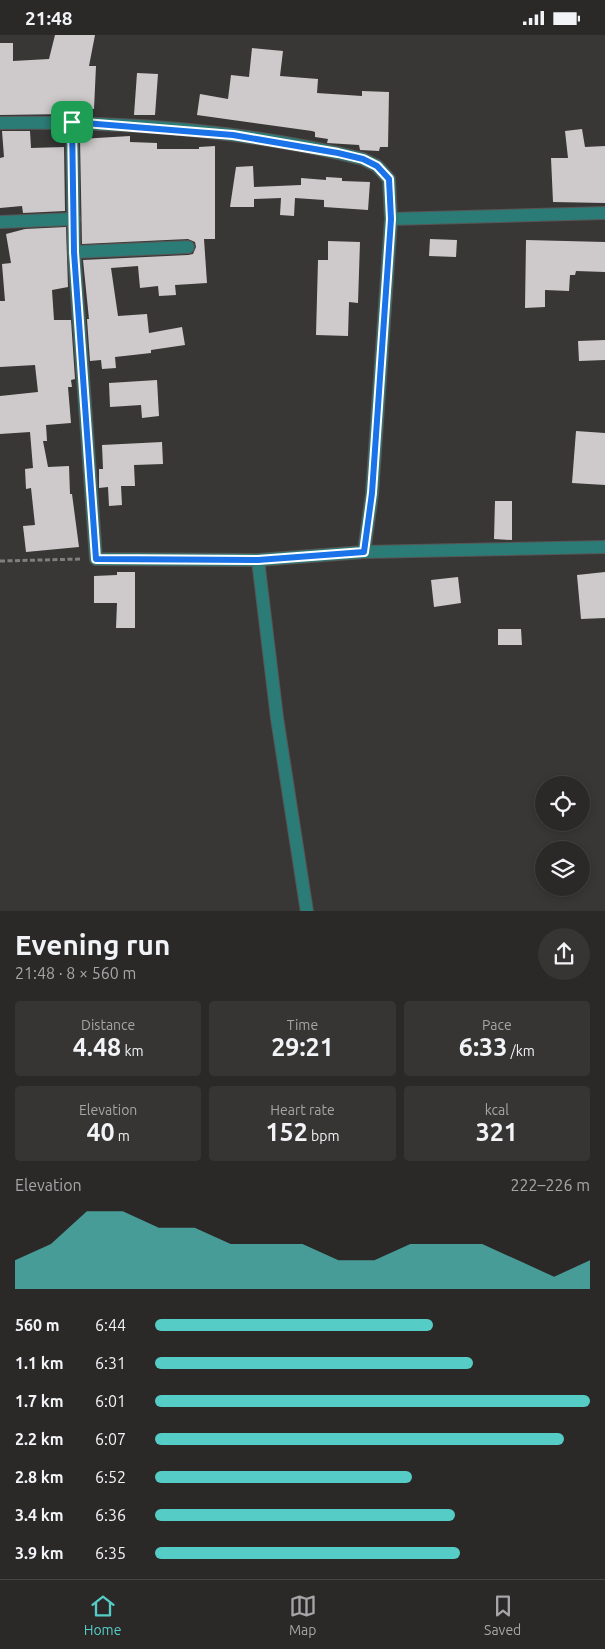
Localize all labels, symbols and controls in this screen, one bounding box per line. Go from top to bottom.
text: 21:48 [25,7,73,29]
pin [51,101,93,143]
icon: arrive [58,108,86,136]
map controls [535,776,590,896]
button: locate [535,776,590,831]
button: layers [535,841,590,896]
button: share [538,928,590,980]
text: Evening run [15,929,170,960]
text: 21:48 · 8 × 560 m [15,964,136,982]
text: Distance [81,1017,135,1033]
text: Time [287,1017,318,1033]
text: Pace [482,1017,512,1033]
text: 4.48 [73,1033,121,1061]
text: 29:21 [271,1033,334,1061]
text: 6:33 [459,1033,507,1061]
text: km [121,1043,144,1059]
text: /km [507,1043,535,1059]
text: Elevation [79,1102,137,1118]
text: Heart rate [270,1102,335,1118]
text: kcal [485,1102,509,1118]
text: 40 [86,1118,115,1146]
text: 152 [266,1118,308,1146]
text: 321 [476,1118,518,1146]
text: m [115,1128,130,1144]
text: bpm [308,1128,339,1144]
text: Elevation [15,1176,82,1194]
text: 222–226 m [510,1176,590,1194]
text: 560 m [15,1316,60,1334]
text: 6:44 [95,1316,126,1334]
text: 1.1 km [15,1354,64,1372]
text: 6:31 [95,1354,126,1372]
text: 1.7 km [15,1392,64,1410]
text: 6:01 [95,1392,126,1410]
text: 2.2 km [15,1430,64,1448]
text: 6:07 [95,1430,126,1448]
text: 2.8 km [15,1468,64,1486]
text: 6:52 [95,1468,126,1486]
text: 3.4 km [15,1506,64,1524]
text: 6:36 [95,1506,126,1524]
text: 3.9 km [15,1544,64,1562]
text: 6:35 [95,1544,126,1562]
tab: Home [84,1592,121,1638]
tab: Map [289,1592,317,1638]
tab: Saved [484,1592,521,1638]

